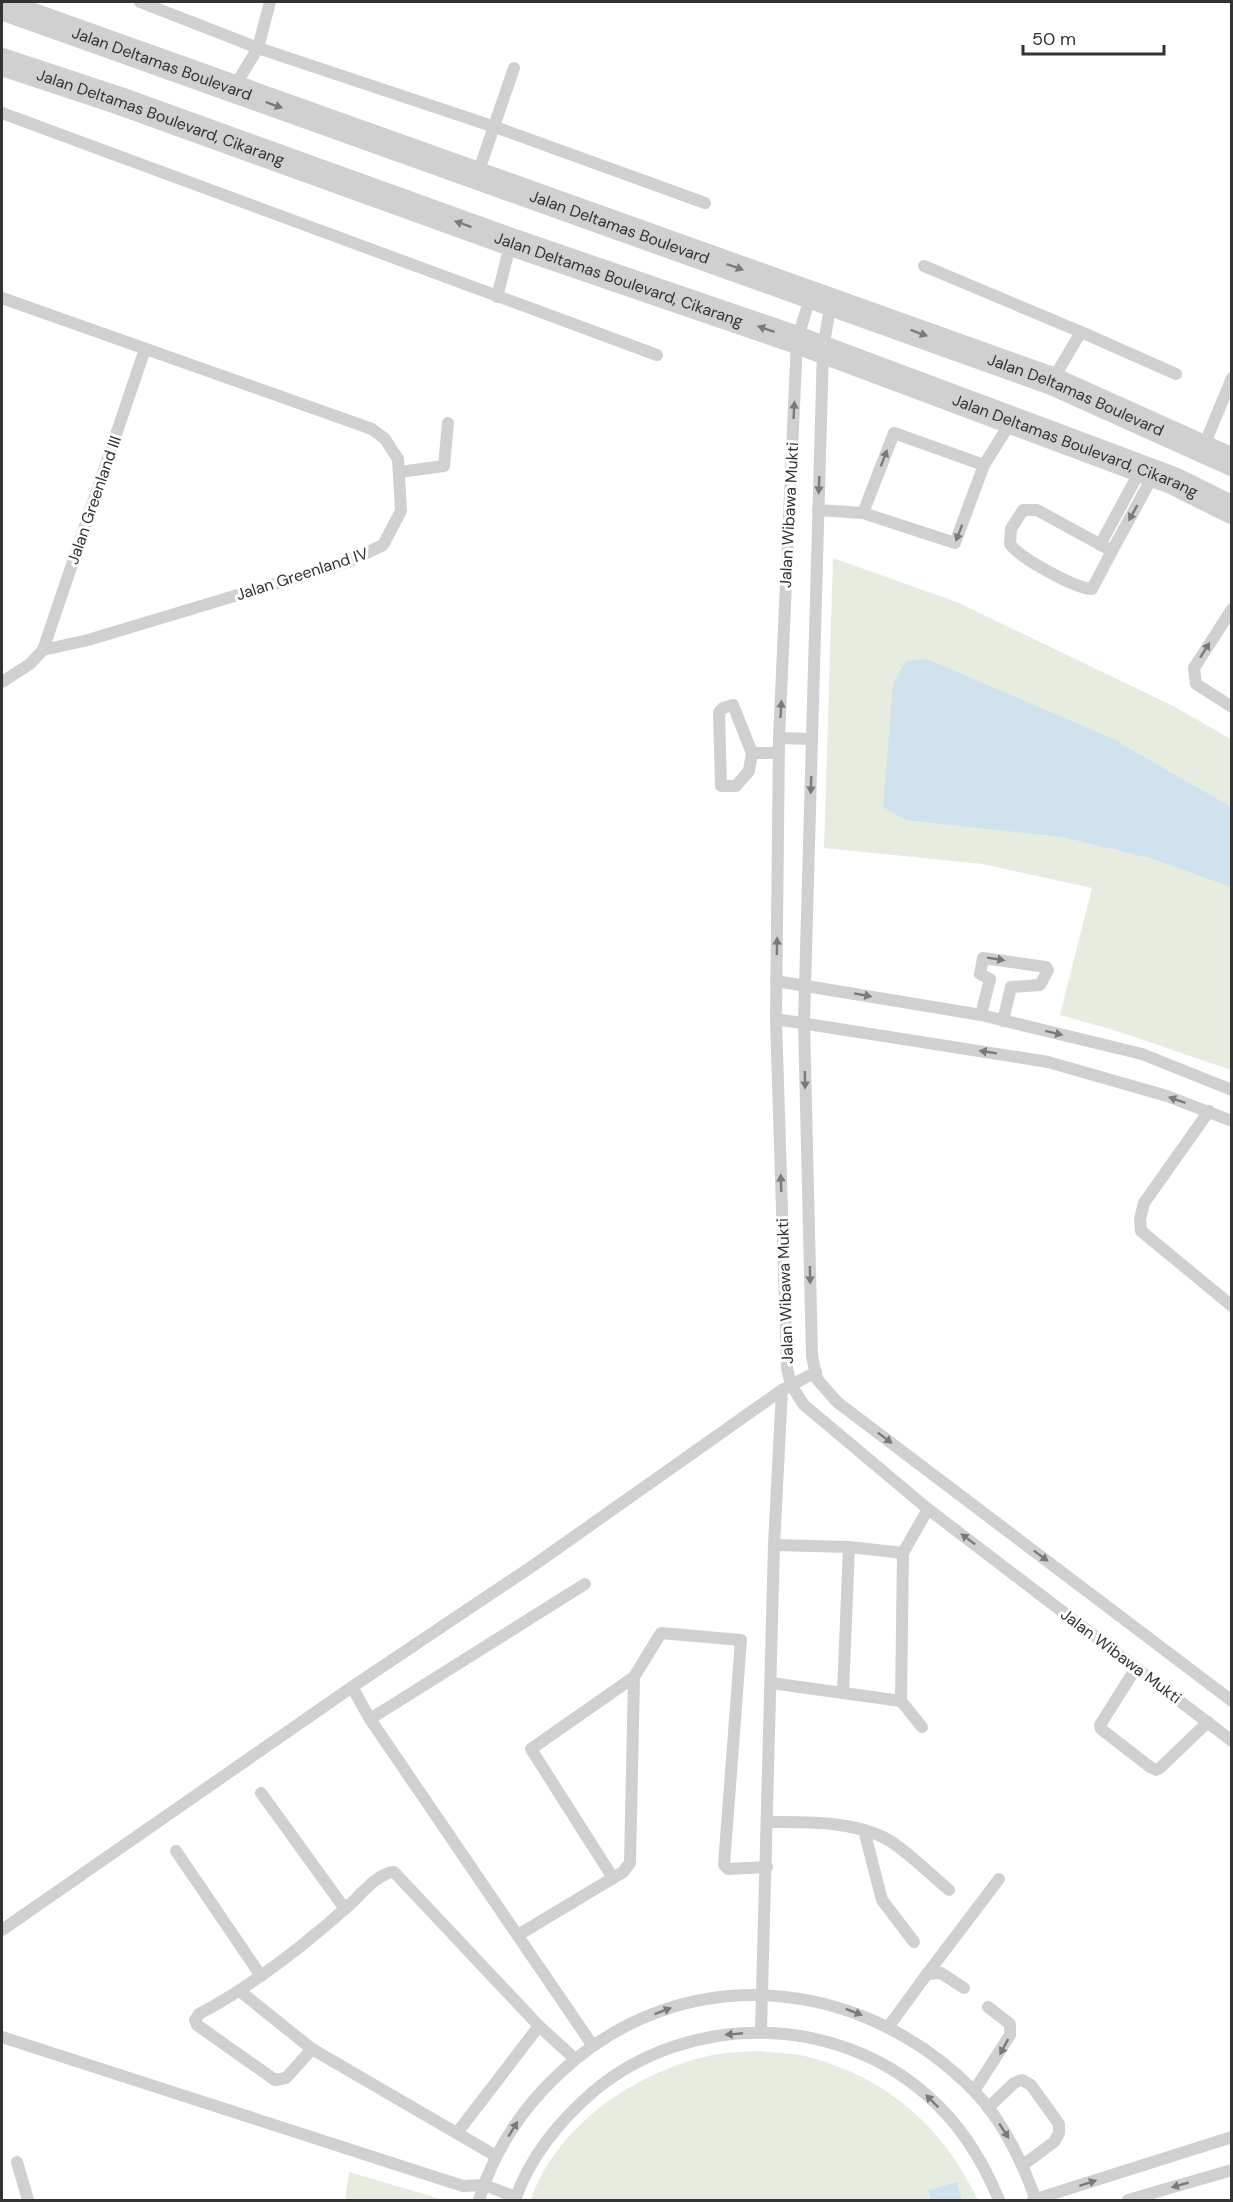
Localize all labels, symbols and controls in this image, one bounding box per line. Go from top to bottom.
scale bar [1023,18,1164,56]
street label: Jalan Deltamas Boulevard [69,21,255,105]
text: 50 m [1032,27,1076,51]
street label: Jalan Deltamas Boulevard, Cikarang [34,64,288,170]
one-way arrow [265,100,283,110]
street label: Jalan Deltamas Boulevard [527,185,713,268]
one-way arrow [454,219,472,229]
street label: Jalan Deltamas Boulevard, Cikarang [492,226,746,331]
one-way arrow [726,263,744,273]
one-way arrow [757,324,775,334]
one-way arrow [910,328,928,338]
street label: Jalan Deltamas Boulevard [985,348,1167,441]
street label: Jalan Deltamas Boulevard, Cikarang [950,389,1202,502]
one-way arrow [790,400,799,419]
street label: Jalan Greenland III [62,433,126,567]
street label: Jalan Wibawa Mukti [775,442,803,588]
one-way arrow [880,449,890,467]
one-way arrow [814,476,824,495]
one-way arrow [1128,504,1138,521]
one-way arrow [953,524,963,542]
street label: Jalan Greenland IV [233,543,371,605]
one-way arrow [1200,642,1211,658]
one-way arrow [776,700,785,719]
one-way arrow [806,776,815,795]
one-way arrow [772,937,782,956]
one-way arrow [987,954,1006,963]
one-way arrow [853,991,872,1000]
one-way arrow [1045,1028,1063,1038]
one-way arrow [979,1047,998,1056]
one-way arrow [801,1071,810,1090]
one-way arrow [1168,1094,1186,1104]
one-way arrow [777,1174,786,1193]
street label: Jalan Wibawa Mukti [772,1218,798,1364]
one-way arrow [805,1266,815,1285]
one-way arrow [877,1432,893,1445]
one-way arrow [960,1533,976,1546]
one-way arrow [1032,1550,1048,1562]
street label: Jalan Wibawa Mukti [1056,1604,1186,1708]
one-way arrow [654,2006,672,2015]
one-way arrow [846,2007,864,2017]
one-way arrow [725,2029,744,2038]
one-way arrow [999,2039,1009,2056]
one-way arrow [926,2094,940,2108]
one-way arrow [507,2121,518,2137]
one-way arrow [998,2123,1009,2139]
one-way arrow [1079,2178,1097,2187]
one-way arrow [1171,2181,1189,2190]

